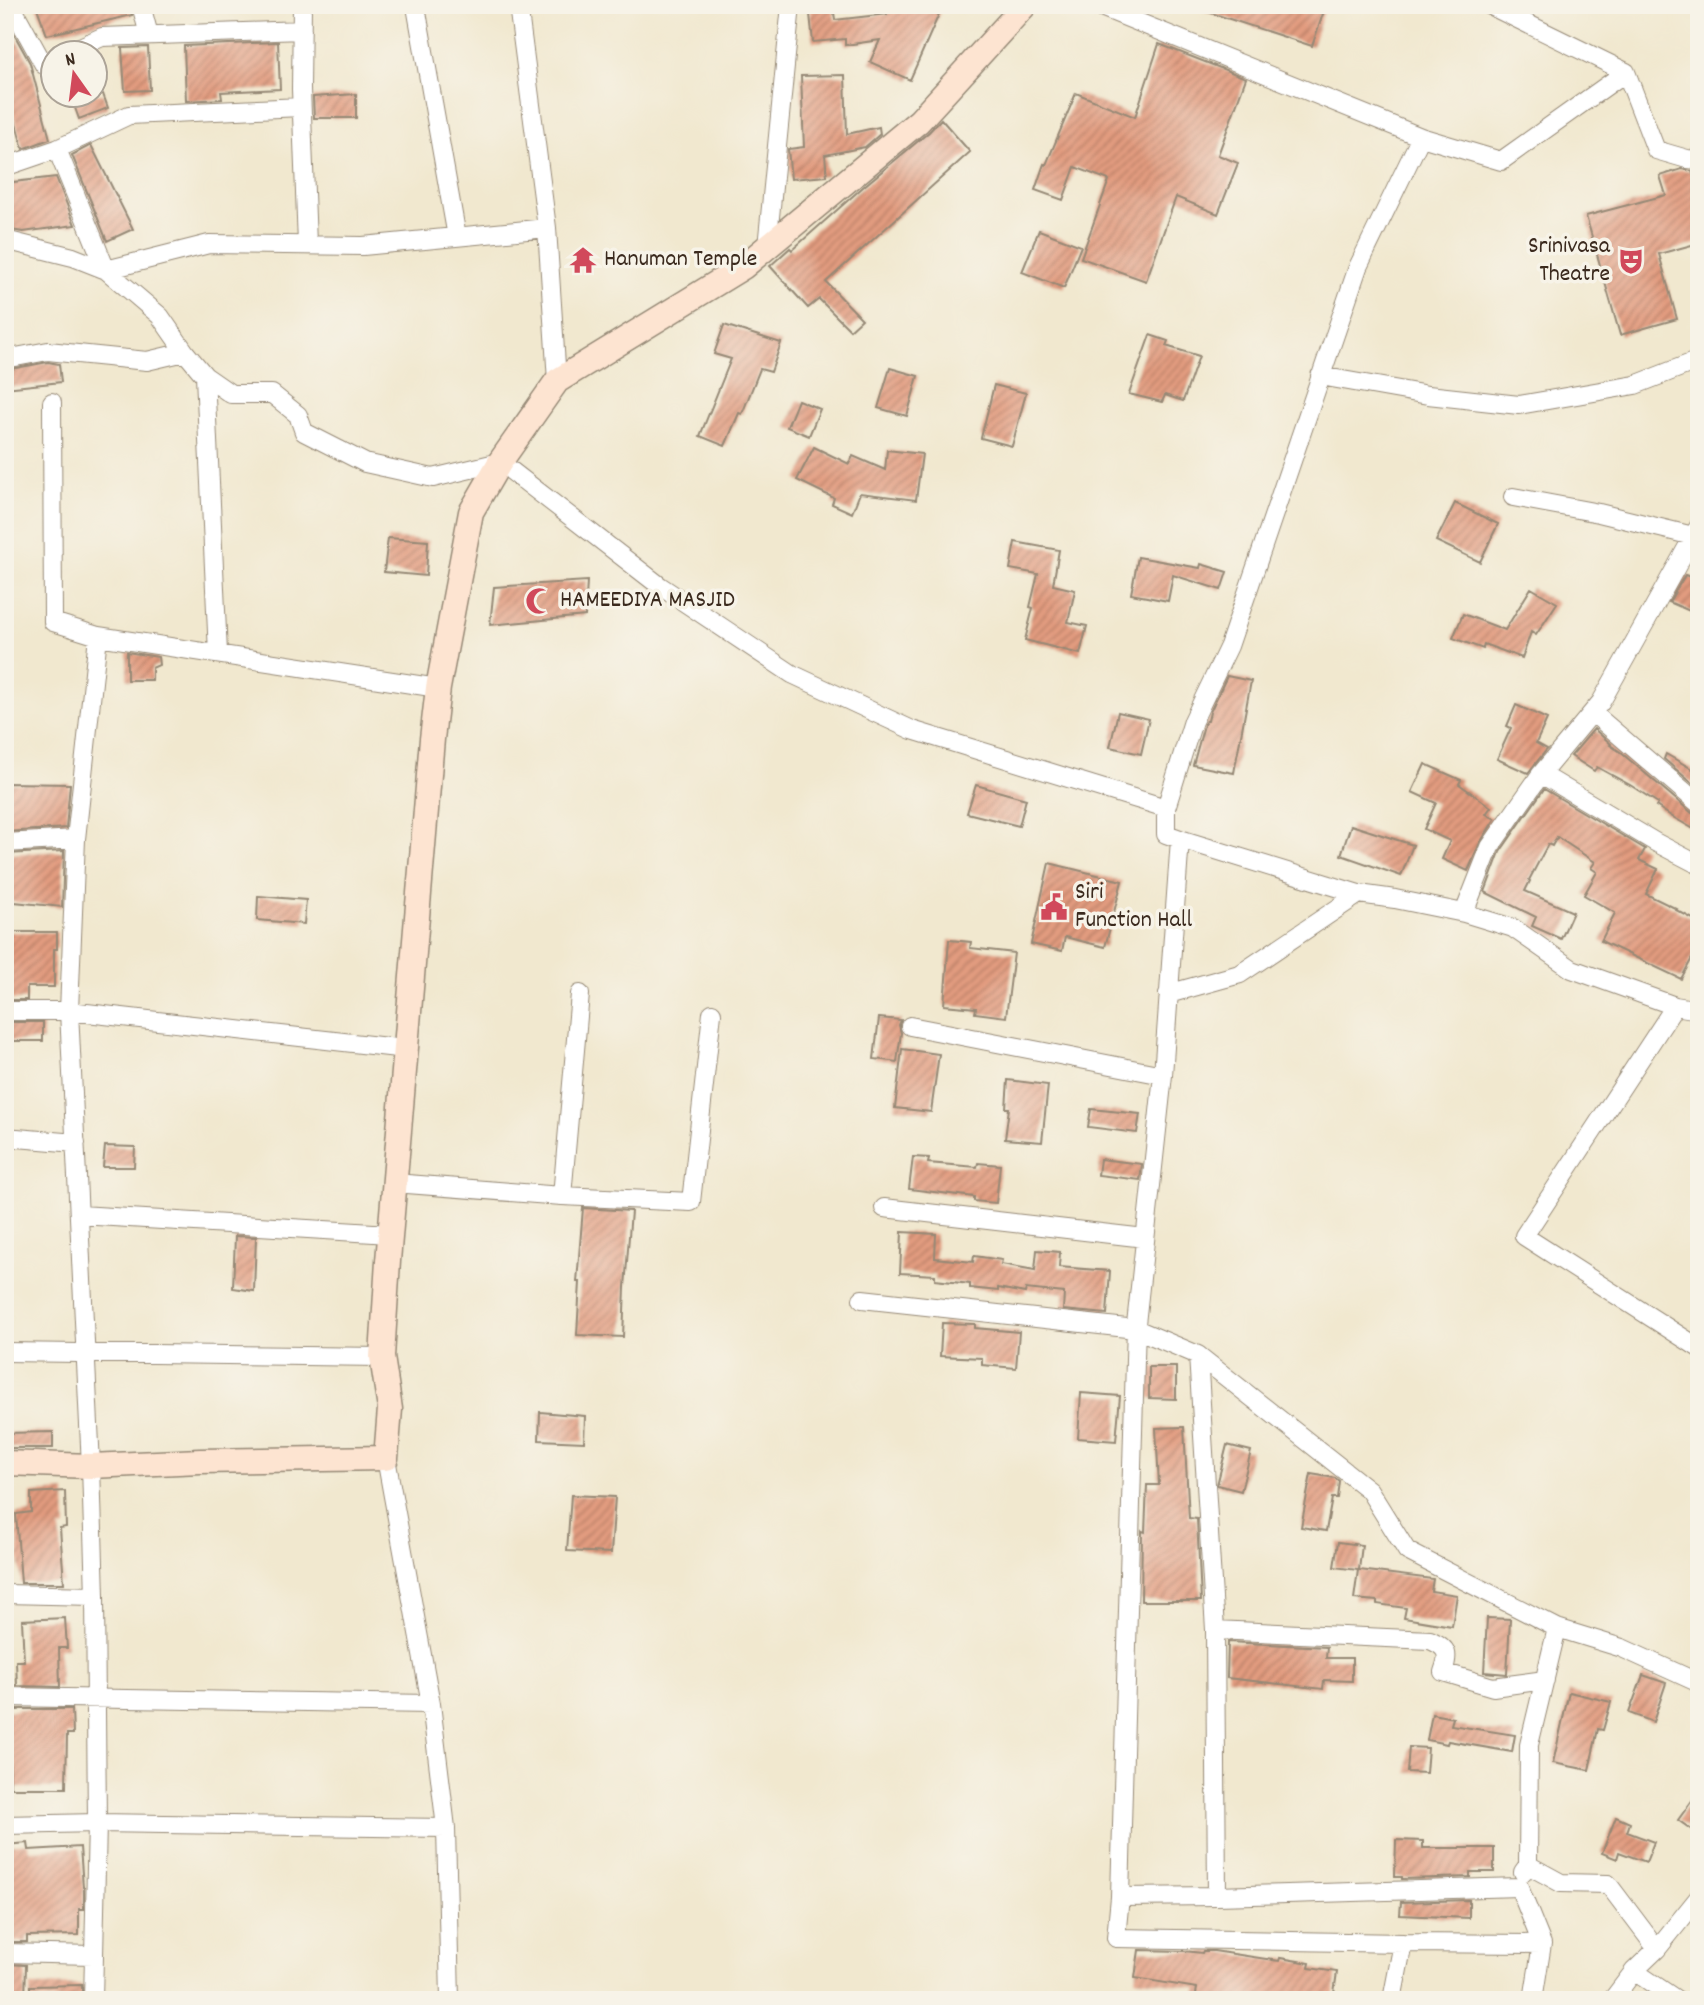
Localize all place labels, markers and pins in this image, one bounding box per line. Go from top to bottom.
place label: Srinivasa Theatre [1528,230,1611,292]
place label: Hanuman Temple [604,243,757,277]
temple icon: Hanuman Temple [568,245,598,275]
theatre icon: Srinivasa Theatre [1616,246,1646,276]
place label: HAMEEDIYA MASJID [560,584,735,618]
mosque icon: HAMEEDIYA MASJID [524,586,554,616]
place label: Siri Function Hall [1075,876,1193,938]
public building icon: Siri Function Hall [1039,892,1069,922]

